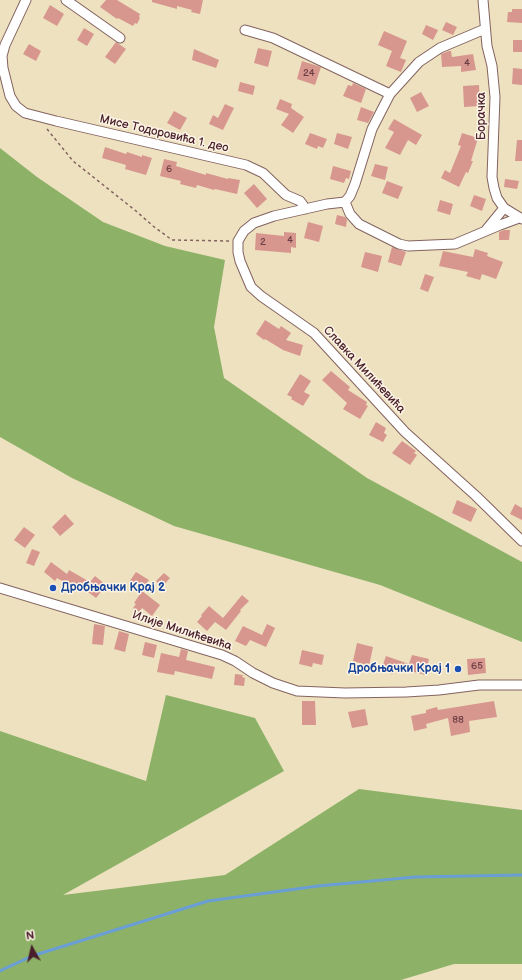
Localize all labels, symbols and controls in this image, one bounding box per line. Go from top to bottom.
house number: 4 [464,57,470,69]
house number: 24 [303,67,315,79]
street label: Борачка [475,92,489,140]
street label: Мисе Тодоровића 1. део [98,112,230,156]
house number: 6 [166,163,172,175]
house number: 4 [287,234,293,246]
house number: 2 [260,236,266,248]
street label: Славка Милићевића [320,323,408,417]
place label: Дробњачки Крај 2 [61,581,165,595]
marker: Дробњачки Крај 2 [48,583,58,593]
street label: Илије Милићевића [130,608,234,654]
house number: 65 [471,660,483,672]
place label: Дробњачки Крај 1 [348,662,450,676]
marker: Дробњачки Крај 1 [453,664,463,674]
house number: 88 [452,714,464,726]
north arrow [12,928,52,968]
text: N [25,929,35,943]

